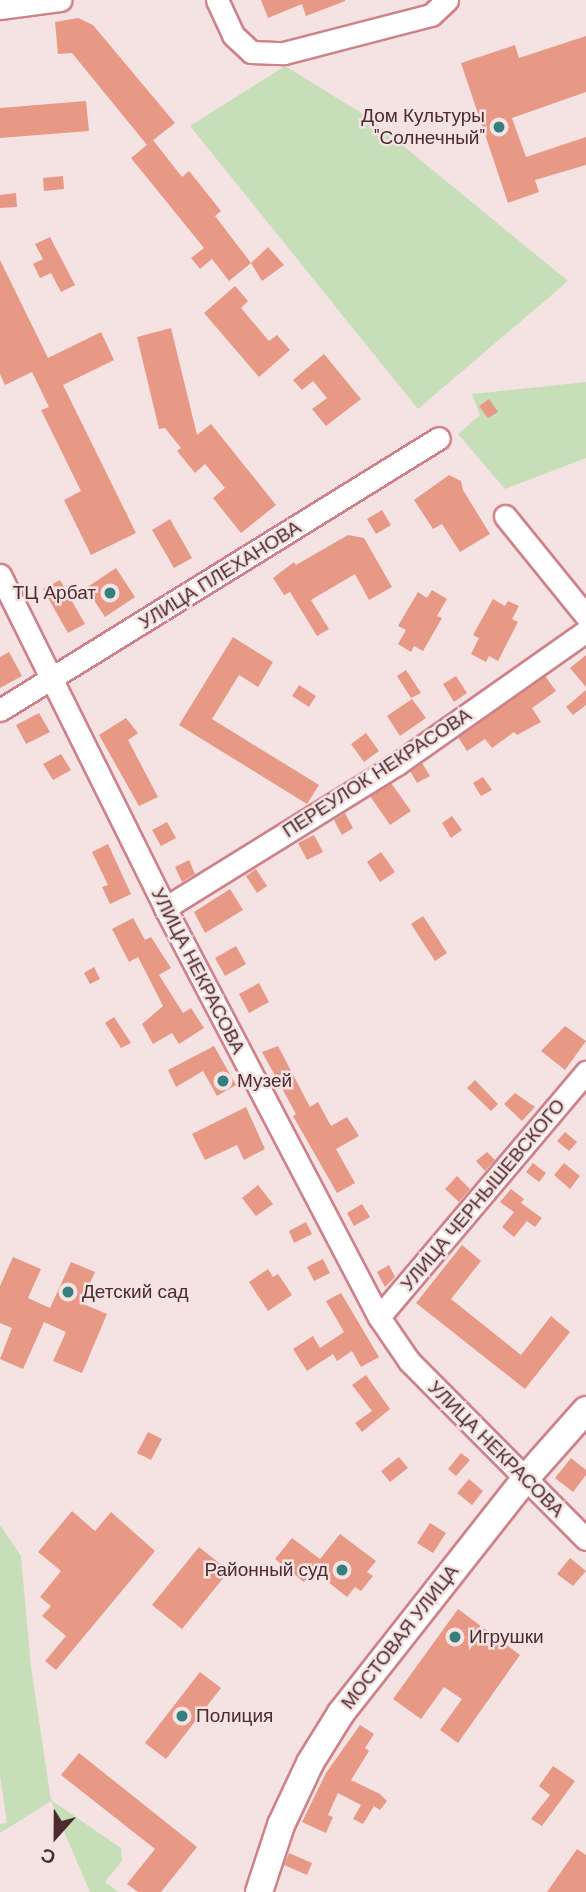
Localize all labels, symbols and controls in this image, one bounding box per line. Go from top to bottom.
place label: Дом Культуры "Солнечный" [361,105,485,149]
marker: Дом Культуры "Солнечный" [491,119,507,135]
street label: УЛИЦА ПЛЕХАНОВА [135,516,305,634]
place label: ТЦ Арбат [13,582,96,604]
marker: ТЦ Арбат [102,585,118,601]
street label: ПЕРЕУЛОК НЕКРАСОВА [278,703,476,843]
street label: УЛИЦА НЕКРАСОВА [146,884,250,1058]
place label: Музей [237,1070,292,1092]
marker: Музей [215,1073,231,1089]
street label: УЛИЦА ЧЕРНЫШЕВСКОГО [396,1094,570,1296]
place label: Детский сад [82,1281,189,1303]
marker: Детский сад [60,1284,76,1300]
street label: УЛИЦА НЕКРАСОВА [423,1376,569,1522]
place label: Районный суд [204,1559,328,1581]
street label: МОСТОВАЯ УЛИЦА [337,1560,463,1714]
marker: Районный суд [334,1562,350,1578]
place label: Игрушки [469,1626,544,1648]
marker: Игрушки [447,1629,463,1645]
place label: Полиция [196,1705,273,1727]
marker: Полиция [174,1708,190,1724]
north arrow [21,1801,91,1871]
text: С [37,1842,59,1870]

